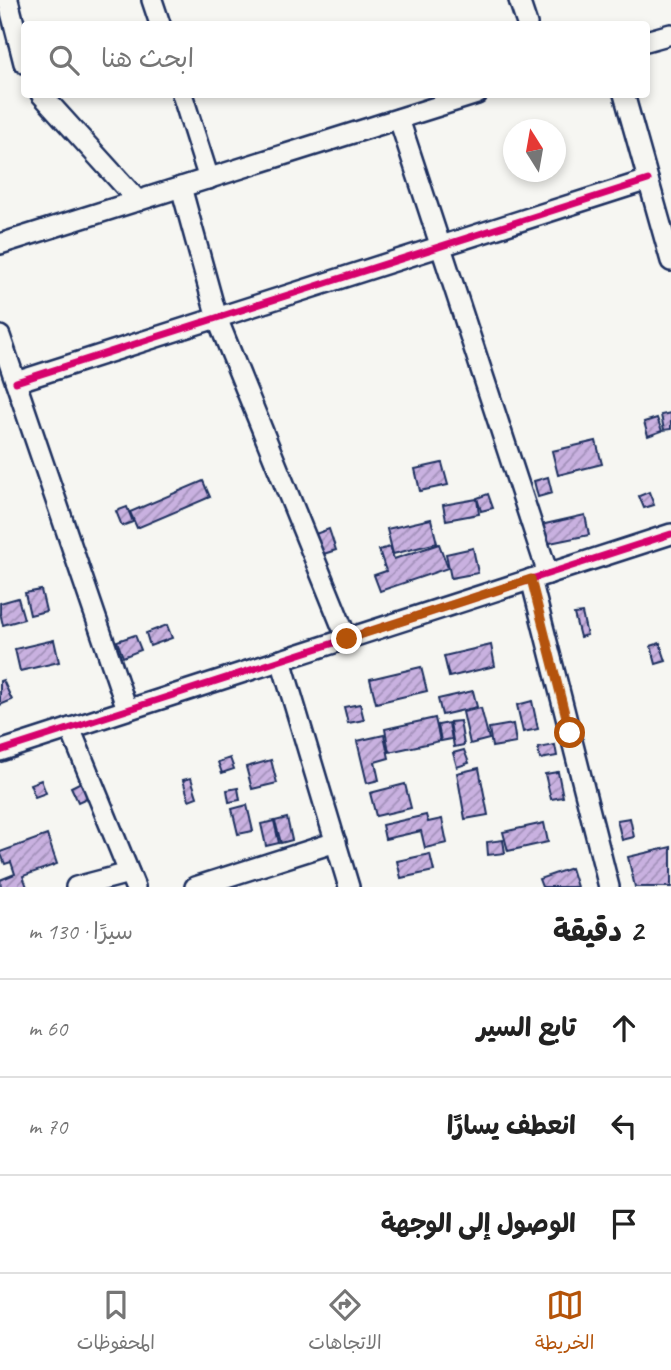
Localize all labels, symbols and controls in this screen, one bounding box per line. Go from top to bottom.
search box [21,21,650,98]
icon: search [45,41,83,79]
text: ابحث هنا [101,42,194,75]
north arrow [503,119,566,182]
route end [331,623,362,654]
route start [554,717,585,748]
text: 2 دقيقة [553,912,643,950]
text: سيرًا · 130 m [28,917,133,946]
icon: ahead [605,1009,643,1047]
text: تابع السير [477,1011,576,1044]
text: 60 m [28,1014,67,1043]
icon: left [605,1107,643,1145]
text: انعطف يسارًا [447,1109,576,1142]
text: 70 m [28,1112,67,1141]
icon: arrive [605,1205,643,1243]
text: الوصول إلى الوجهة [381,1207,576,1240]
tab: المحفوظات [77,1286,155,1359]
tab: الاتجاهات [308,1286,382,1359]
tab: الخريطة [535,1286,594,1359]

